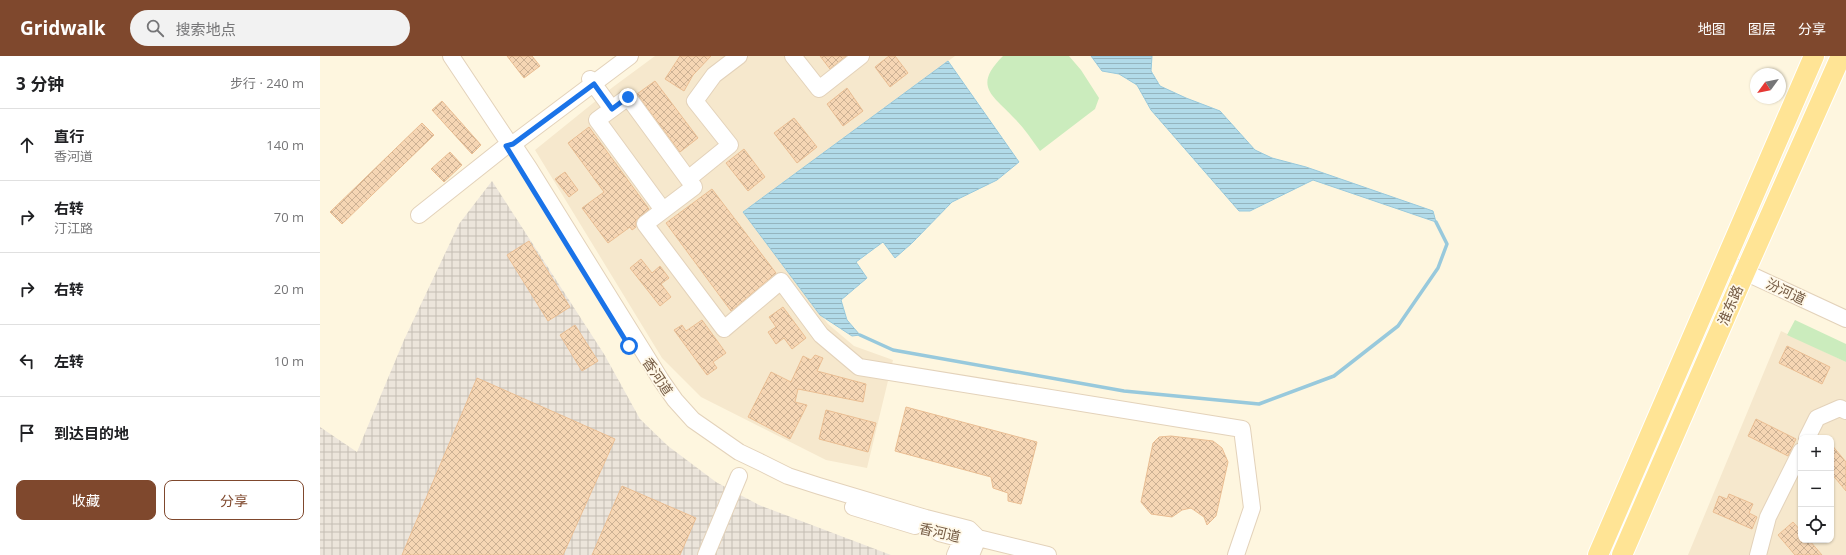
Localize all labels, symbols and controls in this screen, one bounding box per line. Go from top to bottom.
search box [130,10,410,46]
text: Gridwalk [20,15,106,41]
icon: search [144,17,166,39]
text: 搜索地点 [176,19,236,39]
text: 地图 [1698,19,1726,38]
text: 图层 [1748,19,1776,38]
text: 分享 [1798,19,1826,38]
north arrow [1750,68,1786,104]
text: 3 分钟 [16,72,64,95]
text: 步行 · 240 m [230,74,304,92]
route end [619,88,637,106]
text: 直行 [54,126,84,146]
icon: ahead [16,134,38,156]
text: 140 m [266,136,304,154]
text: 香河道 [54,147,93,165]
text: 右转 [54,198,84,218]
icon: right [16,206,38,228]
text: 70 m [274,208,304,226]
text: 汀江路 [54,219,93,237]
street label: 汾河道 [1763,274,1809,308]
icon: right [16,278,38,300]
text: 右转 [54,279,84,299]
text: 20 m [274,280,304,298]
street label: 淮东路 [1713,282,1747,328]
route start [620,337,638,355]
icon: left [16,350,38,372]
text: 左转 [54,351,84,371]
text: 10 m [274,352,304,370]
street label: 香河道 [638,353,678,399]
icon: arrive [16,422,38,444]
text: 到达目的地 [54,423,129,443]
map controls [1798,435,1834,543]
button: + [1798,435,1834,471]
button: − [1798,471,1834,507]
button: 收藏 [16,480,156,520]
button: 分享 [164,480,304,520]
button: locate [1798,507,1834,543]
street label: 香河道 [917,518,963,546]

